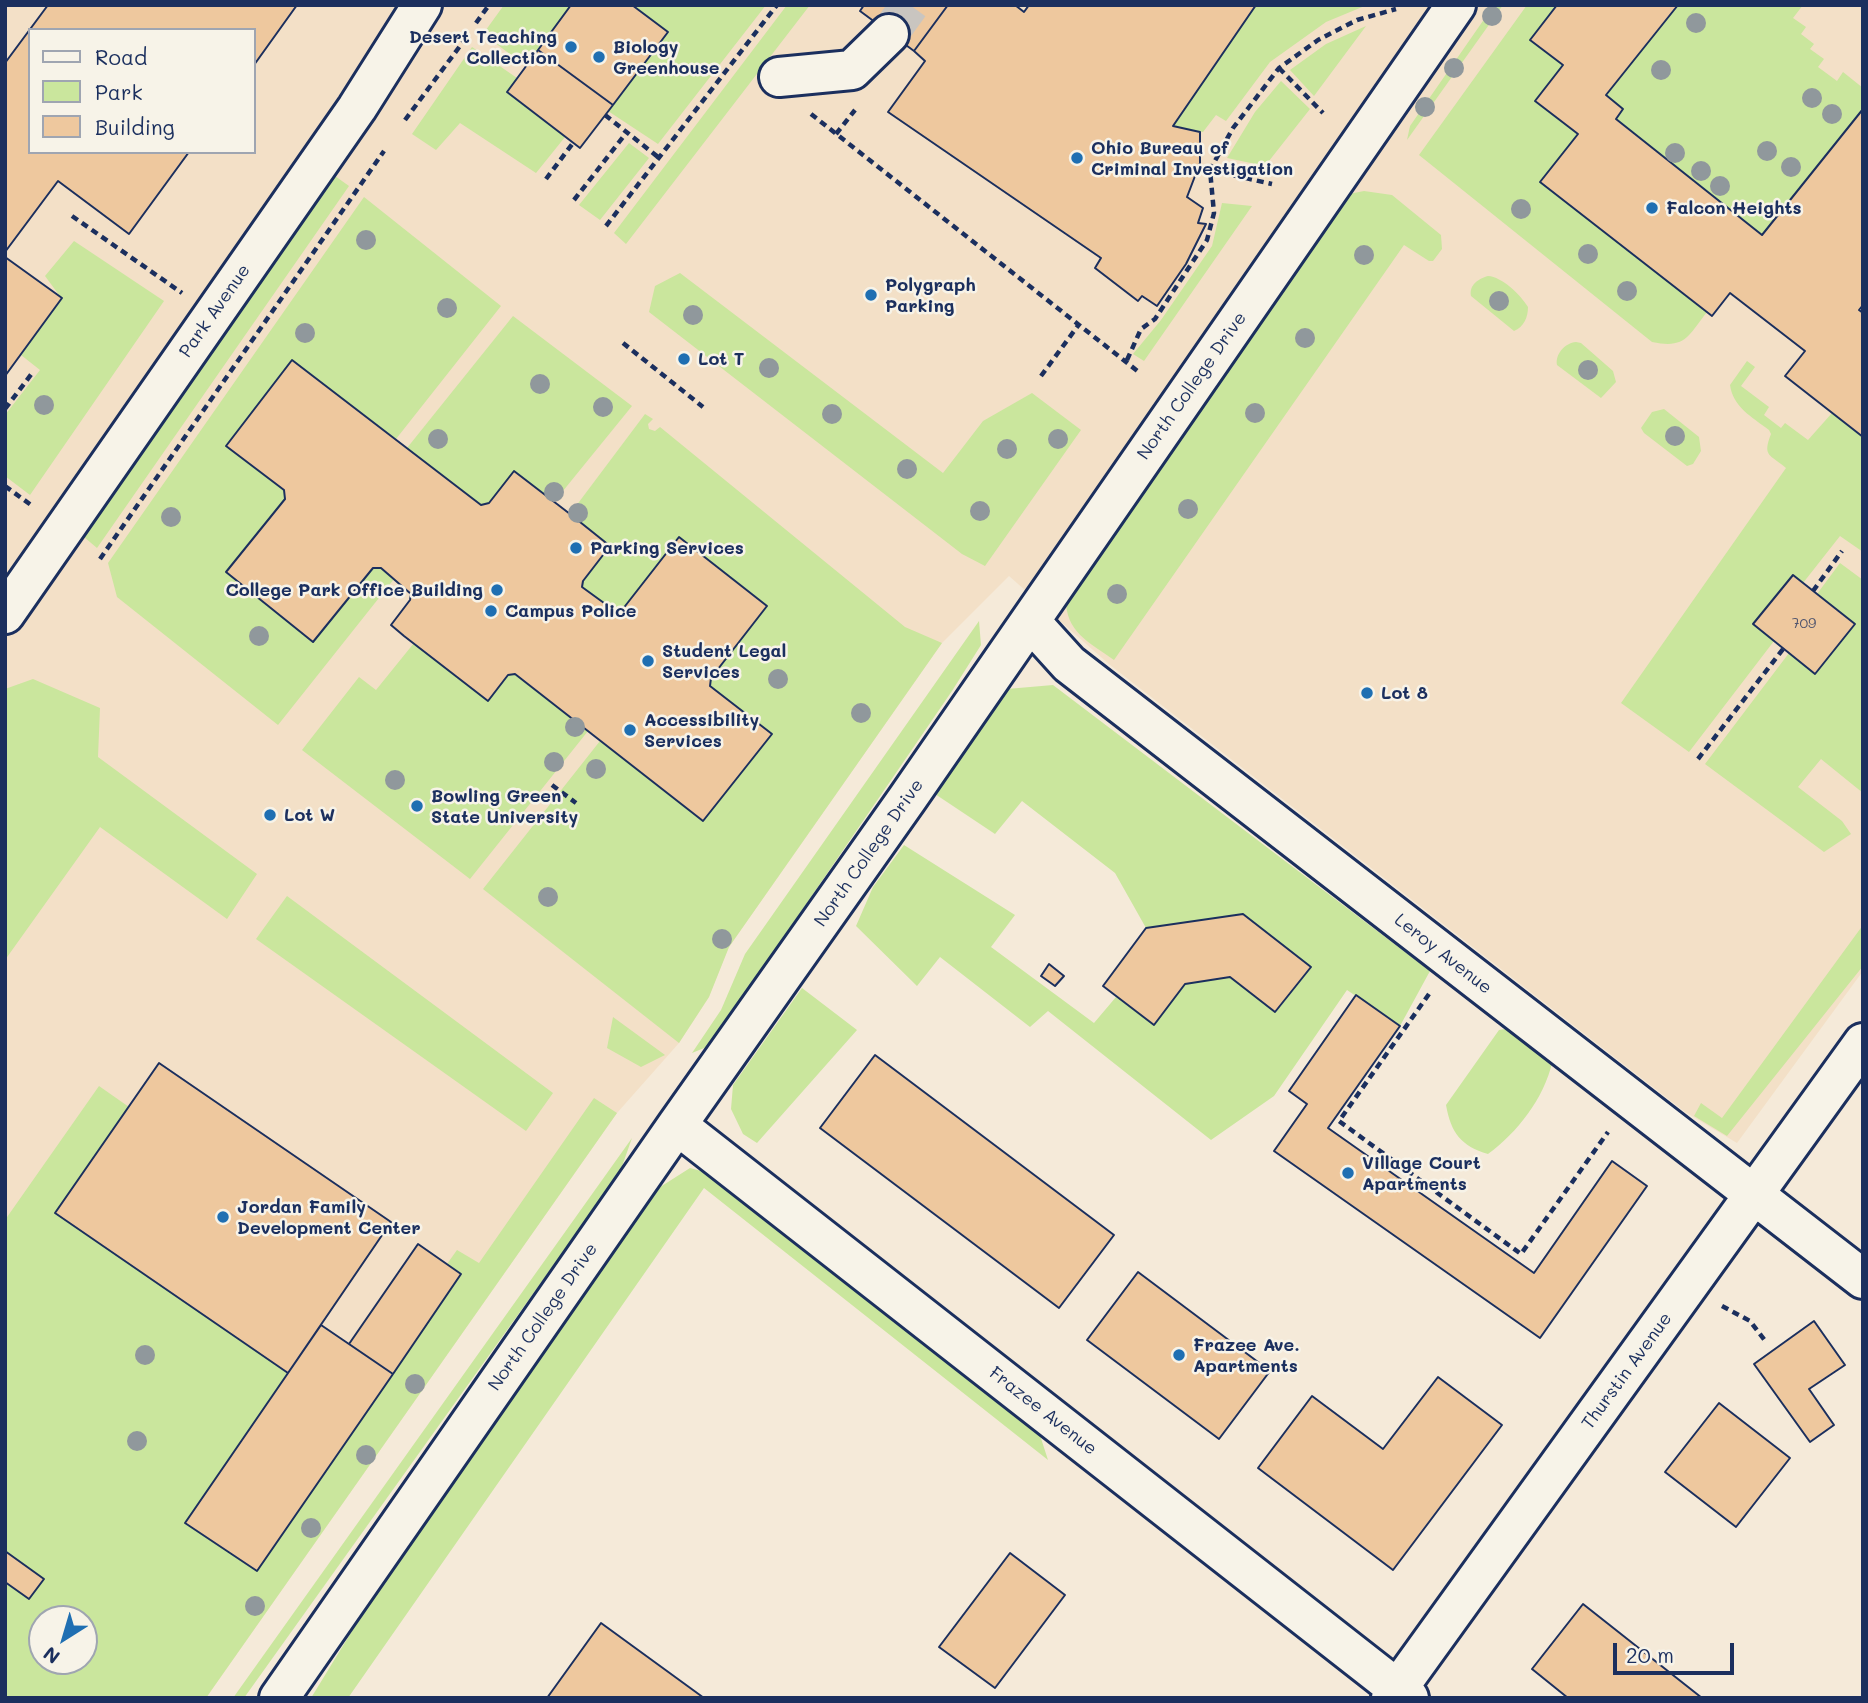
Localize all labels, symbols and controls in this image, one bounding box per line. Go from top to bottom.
place label: Desert Teaching Collection [409,26,557,68]
legend [28,28,256,154]
place label: Biology Greenhouse [613,36,720,78]
marker: Desert Teaching Collection [563,39,579,55]
text: Road [95,43,147,70]
marker: Biology Greenhouse [591,49,607,65]
text: Park [95,78,143,105]
text: Building [95,113,175,140]
place label: Ohio Bureau of Criminal Investigation [1091,137,1293,180]
marker: Ohio Bureau of Criminal Investigation [1069,150,1085,166]
place label: Falcon Heights [1666,197,1802,219]
marker: Falcon Heights [1644,200,1660,216]
street label: Park Avenue [175,260,255,362]
place label: Polygraph Parking [885,274,976,316]
marker: Polygraph Parking [863,287,879,303]
street label: North College Drive [1133,308,1251,464]
place label: Lot T [698,348,744,370]
marker: Lot T [676,351,692,367]
place label: Parking Services [590,537,744,559]
marker: Parking Services [568,540,584,556]
place label: College Park Office Building [225,579,483,601]
marker: College Park Office Building [489,582,505,598]
place label: Campus Police [505,600,637,622]
marker: Campus Police [483,603,499,619]
house number: 709 [1792,616,1816,632]
place label: Student Legal Services [662,640,786,682]
marker: Student Legal Services [640,653,656,669]
place label: Lot 8 [1381,682,1428,704]
marker: Lot 8 [1359,685,1375,701]
place label: Accessibility Services [644,709,759,752]
marker: Accessibility Services [622,722,638,738]
street label: North College Drive [810,775,928,931]
place label: Bowling Green State University [431,785,578,828]
marker: Bowling Green State University [409,798,425,814]
place label: Lot W [284,804,335,826]
marker: Lot W [262,807,278,823]
street label: Leroy Avenue [1390,909,1496,999]
place label: Village Court Apartments [1362,1152,1481,1194]
marker: Village Court Apartments [1340,1165,1356,1181]
place label: Jordan Family Development Center [237,1196,421,1238]
marker: Jordan Family Development Center [215,1209,231,1225]
street label: North College Drive [484,1239,602,1395]
street label: Thurstin Avenue [1577,1308,1677,1434]
place label: Frazee Ave. Apartments [1193,1334,1300,1376]
marker: Frazee Ave. Apartments [1171,1347,1187,1363]
street label: Frazee Avenue [985,1362,1101,1460]
north arrow [28,1605,98,1675]
scale bar [1616,1630,1737,1674]
text: N [38,1641,65,1670]
text: 20 m [1626,1641,1674,1668]

